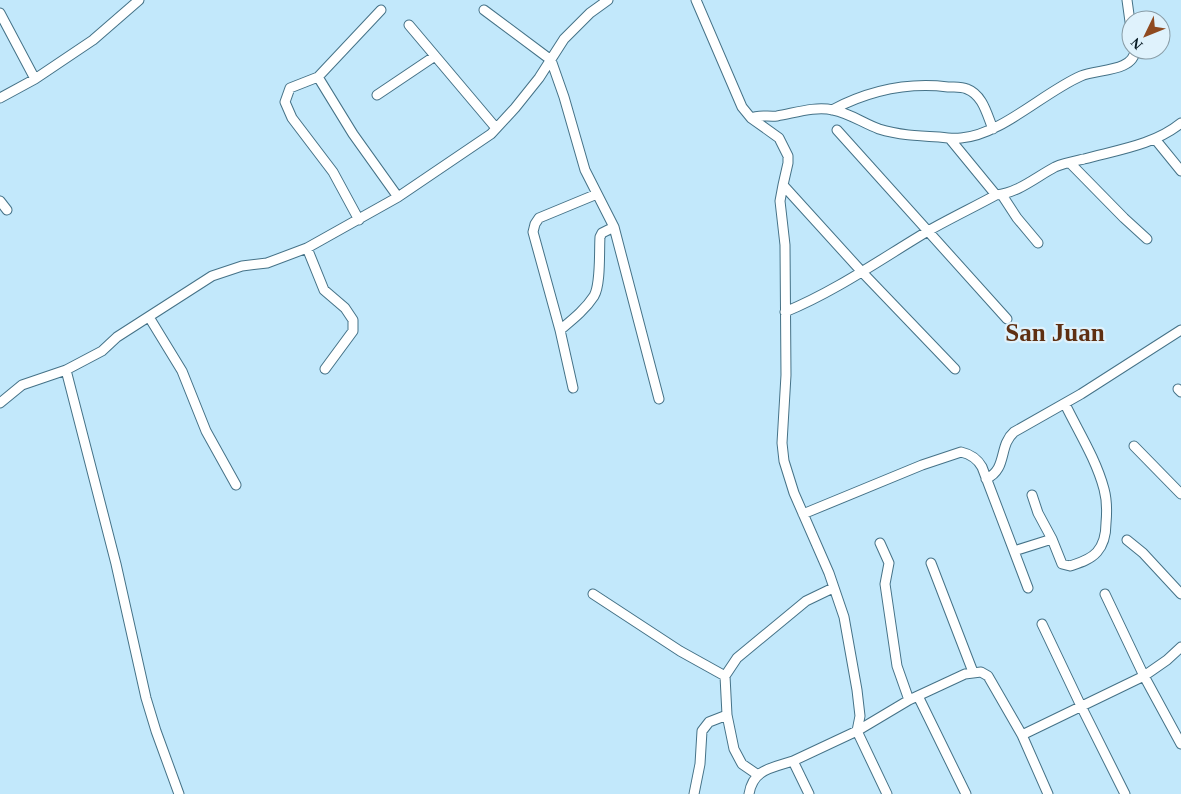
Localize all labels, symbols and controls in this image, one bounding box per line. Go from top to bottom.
north arrow [1121,10,1171,60]
text: N [1128,35,1146,52]
district label: San Juan [1005,319,1105,346]

